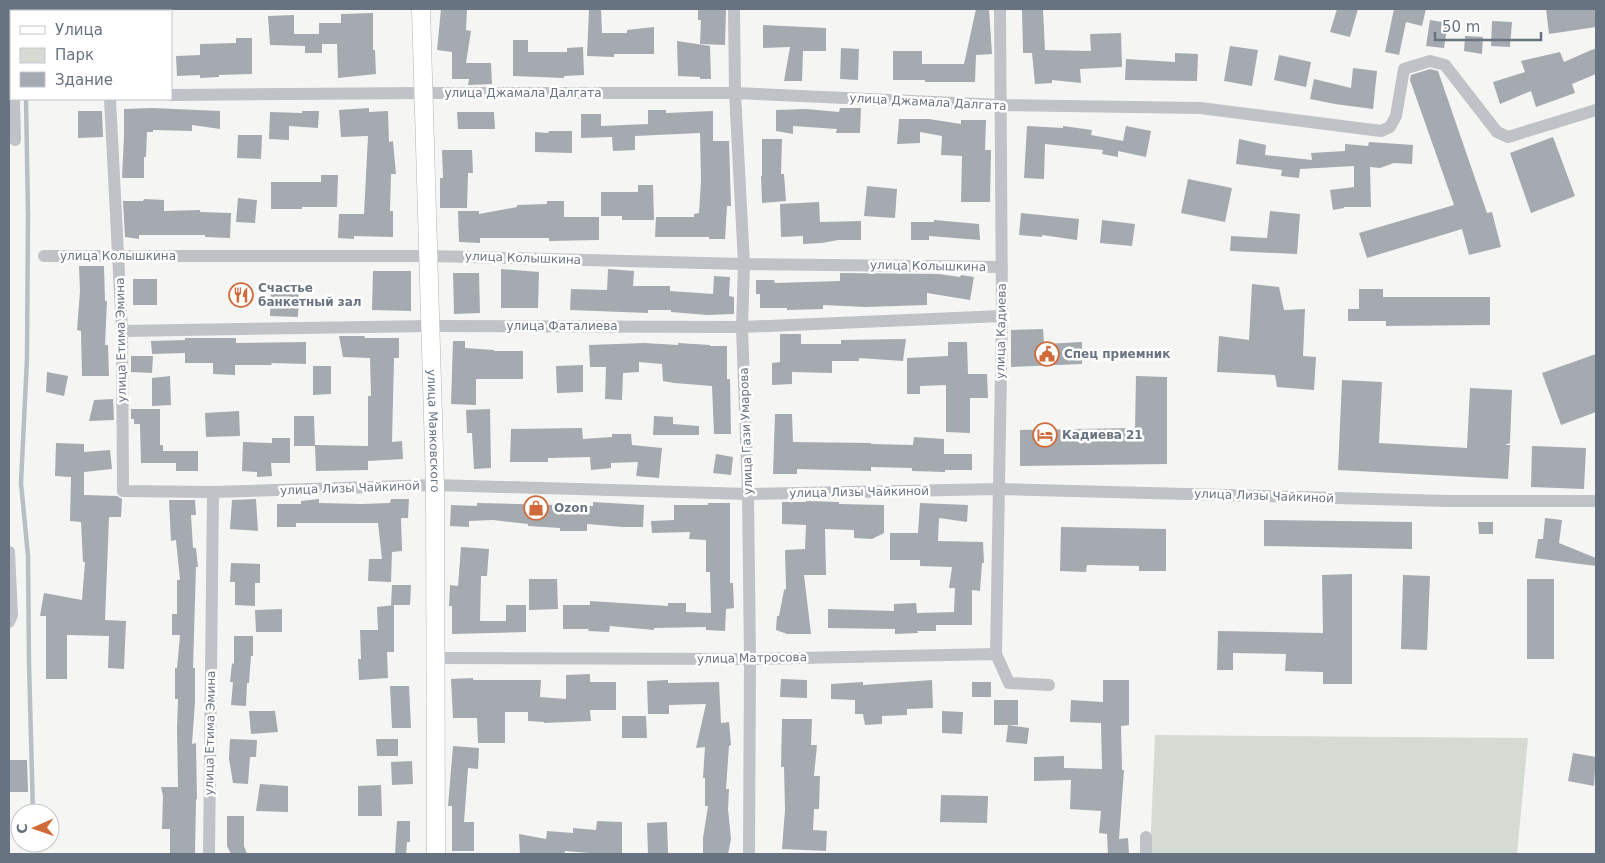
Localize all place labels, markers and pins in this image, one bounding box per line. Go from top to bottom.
place label: Счастье банкетный зал [258,281,362,309]
restaurant icon: Счастье банкетный зал [228,282,254,308]
public building icon: Спец приемник [1034,341,1060,367]
place label: Спец приемник [1064,347,1170,361]
hotel icon: Кадиева 21 [1032,422,1058,448]
place label: Кадиева 21 [1062,428,1143,442]
shop icon: Ozon [523,495,549,521]
place label: Ozon [554,501,588,515]

